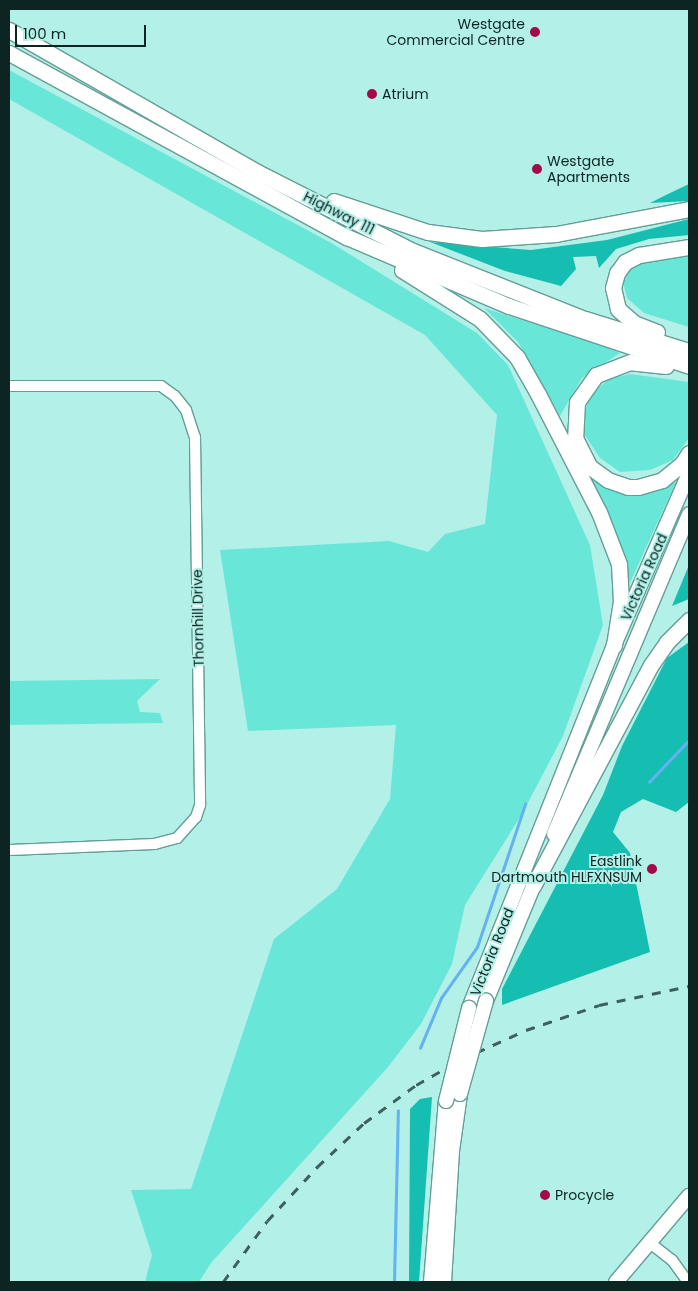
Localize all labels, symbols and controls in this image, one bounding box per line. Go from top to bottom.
scale bar [18,15,149,47]
place label: Westgate Commercial Centre [386,16,525,48]
text: 100 m [23,23,66,44]
marker: Westgate Commercial Centre [529,26,541,38]
place label: Atrium [382,86,429,102]
marker: Atrium [366,88,378,100]
place label: Westgate Apartments [547,153,630,186]
marker: Westgate Apartments [531,163,543,175]
street label: Highway 111 [301,188,377,238]
street label: Victoria Road [617,531,671,623]
street label: Thornhill Drive [189,569,207,667]
place label: Eastlink Dartmouth HLFXNSUM [491,853,642,886]
marker: Eastlink Dartmouth HLFXNSUM [646,863,658,875]
street label: Victoria Road [467,905,517,999]
place label: Procycle [555,1187,614,1203]
marker: Procycle [539,1189,551,1201]

